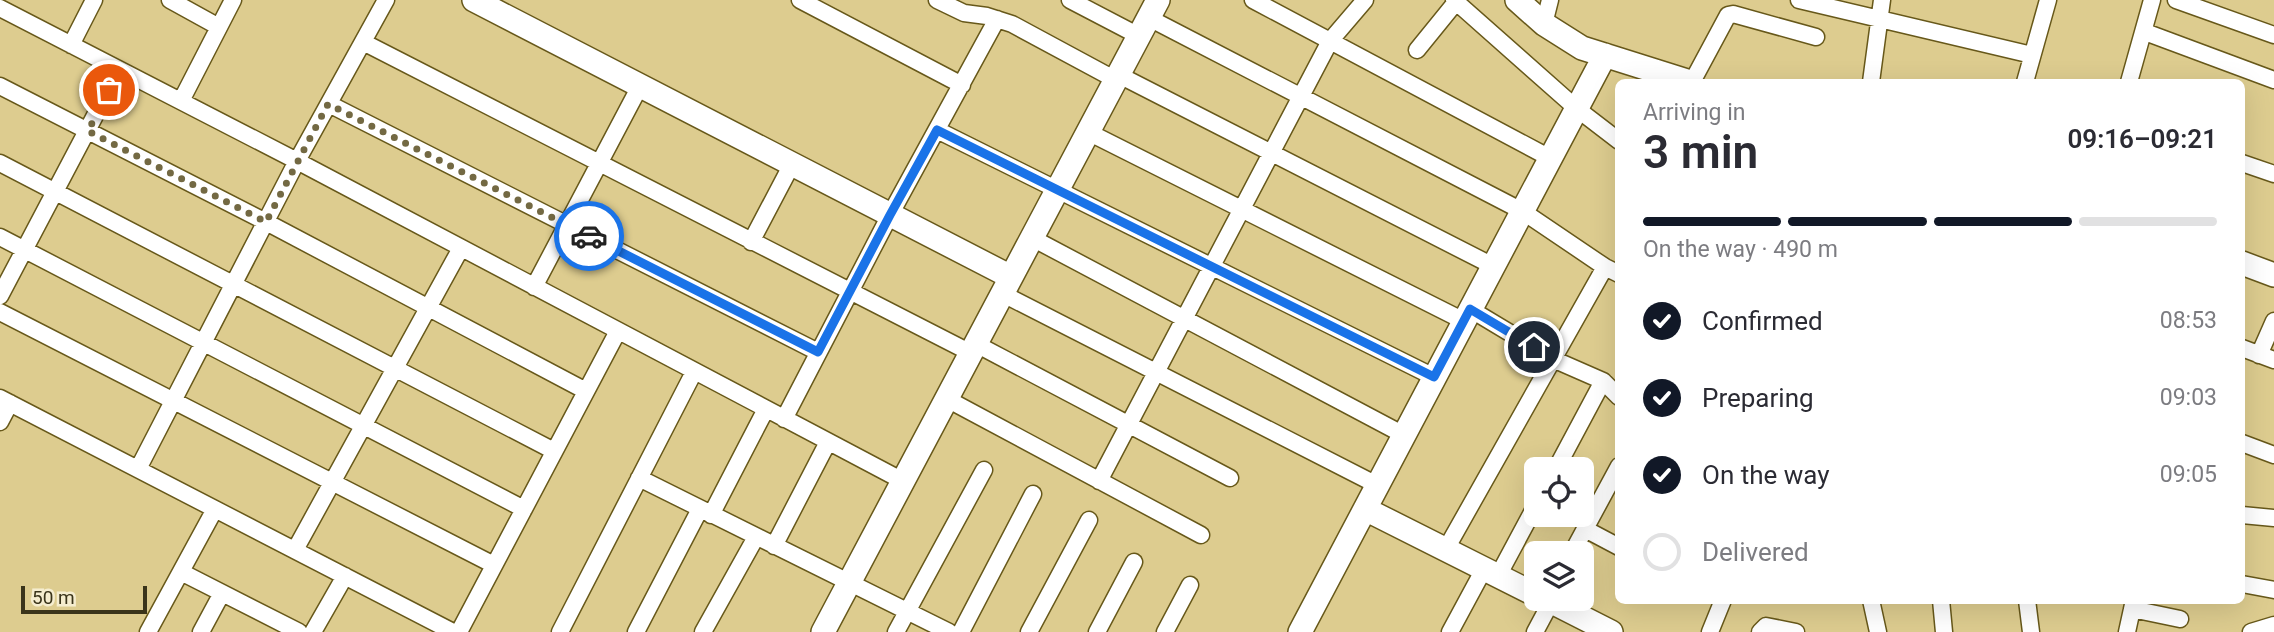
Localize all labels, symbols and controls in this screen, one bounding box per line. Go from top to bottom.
pin [79,60,139,120]
icon: bag [90,71,128,109]
text: Arriving in [1643,99,1746,126]
text: 09:16–09:21 [2067,124,2217,154]
text: 3 min [1643,125,1758,179]
courier [554,201,624,271]
icon: car [570,217,608,255]
text: On the way · 490 m [1643,236,1838,263]
icon: check [1643,302,1681,340]
text: Confirmed [1702,306,1823,336]
text: 08:53 [2160,307,2217,334]
pin [1504,317,1564,377]
icon: home [1515,328,1553,366]
icon: check [1643,379,1681,417]
text: Preparing [1702,383,1814,413]
text: 09:03 [2160,384,2217,411]
icon: check [1643,456,1681,494]
map controls [1524,457,1594,611]
button: locate [1524,457,1594,527]
text: On the way [1702,460,1830,490]
text: 09:05 [2160,461,2217,488]
text: Delivered [1702,537,1809,567]
button: layers [1524,541,1594,611]
scale bar [21,583,147,615]
text: 50 m [32,586,75,609]

